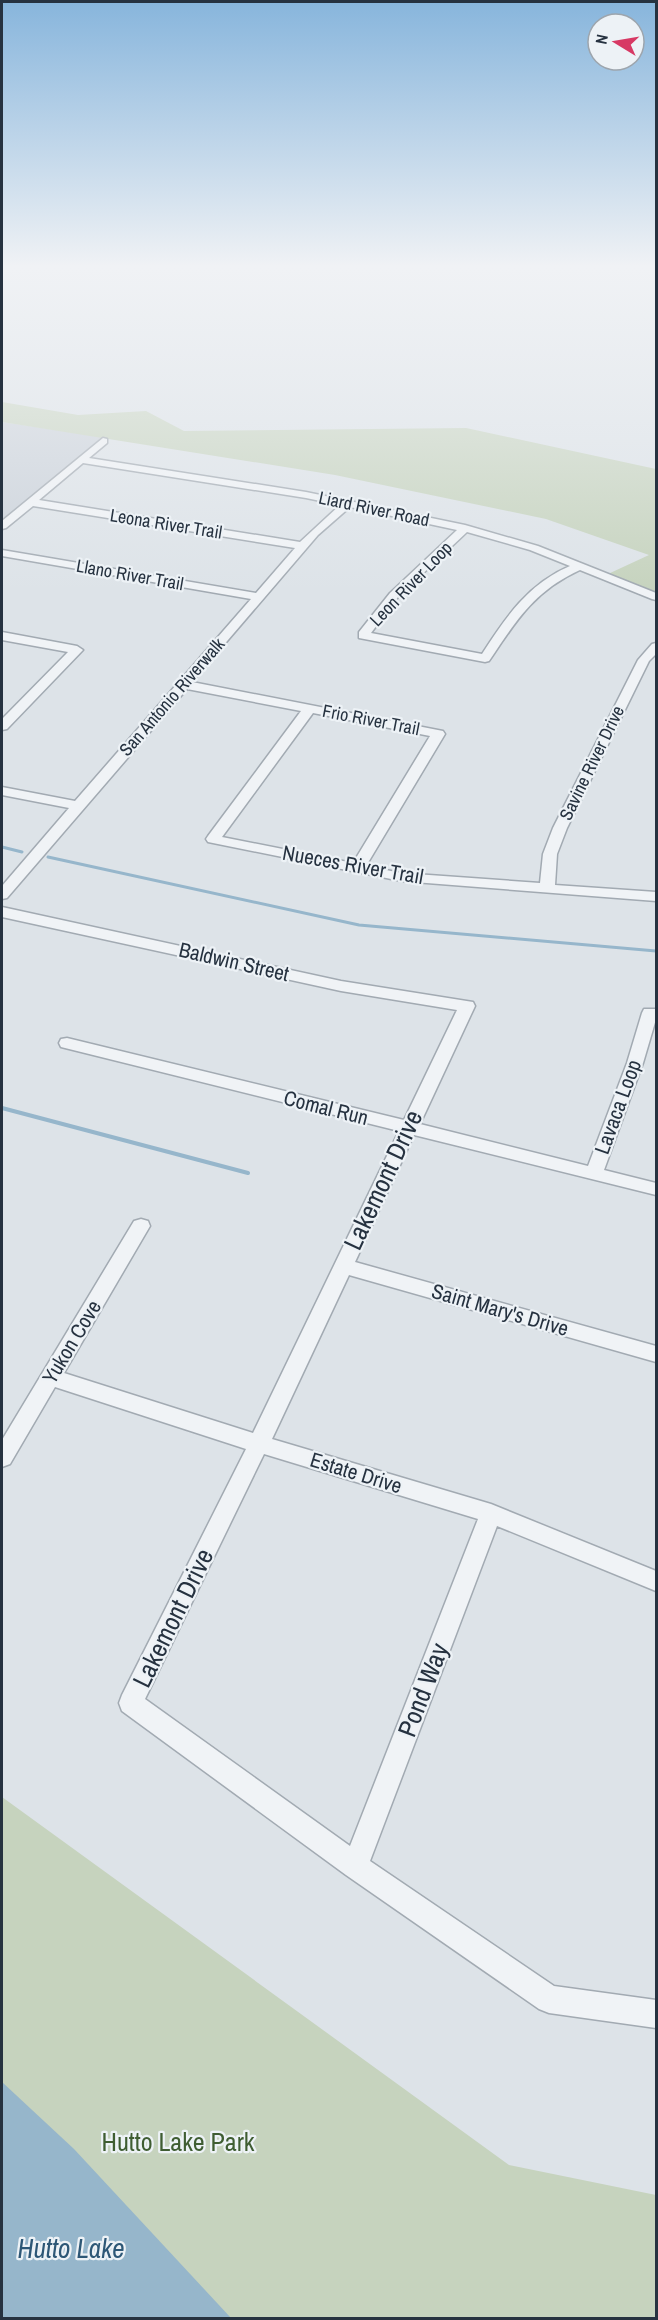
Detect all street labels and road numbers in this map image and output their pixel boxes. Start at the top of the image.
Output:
street label: Liard River Road [317,485,432,532]
street label: Leona River Trail [108,502,224,545]
street label: Leon River Loop [364,536,458,632]
street label: Llano River Trail [75,553,186,596]
street label: San Antonio Riverwalk [113,632,230,761]
street label: Frio River Trail [320,698,422,741]
street label: Savine River Drive [553,701,630,824]
street label: Nueces River Trail [280,838,426,891]
street label: Baldwin Street [176,935,292,988]
street label: Lavaca Loop [587,1056,648,1158]
street label: Comal Run [281,1083,371,1132]
street label: Lakemont Drive [335,1104,430,1255]
street label: Saint Mary's Drive [428,1276,572,1343]
street label: Yukon Cove [35,1294,108,1389]
street label: Estate Drive [307,1445,406,1500]
street label: Lakemont Drive [124,1542,221,1693]
street label: Pond Way [389,1638,456,1742]

